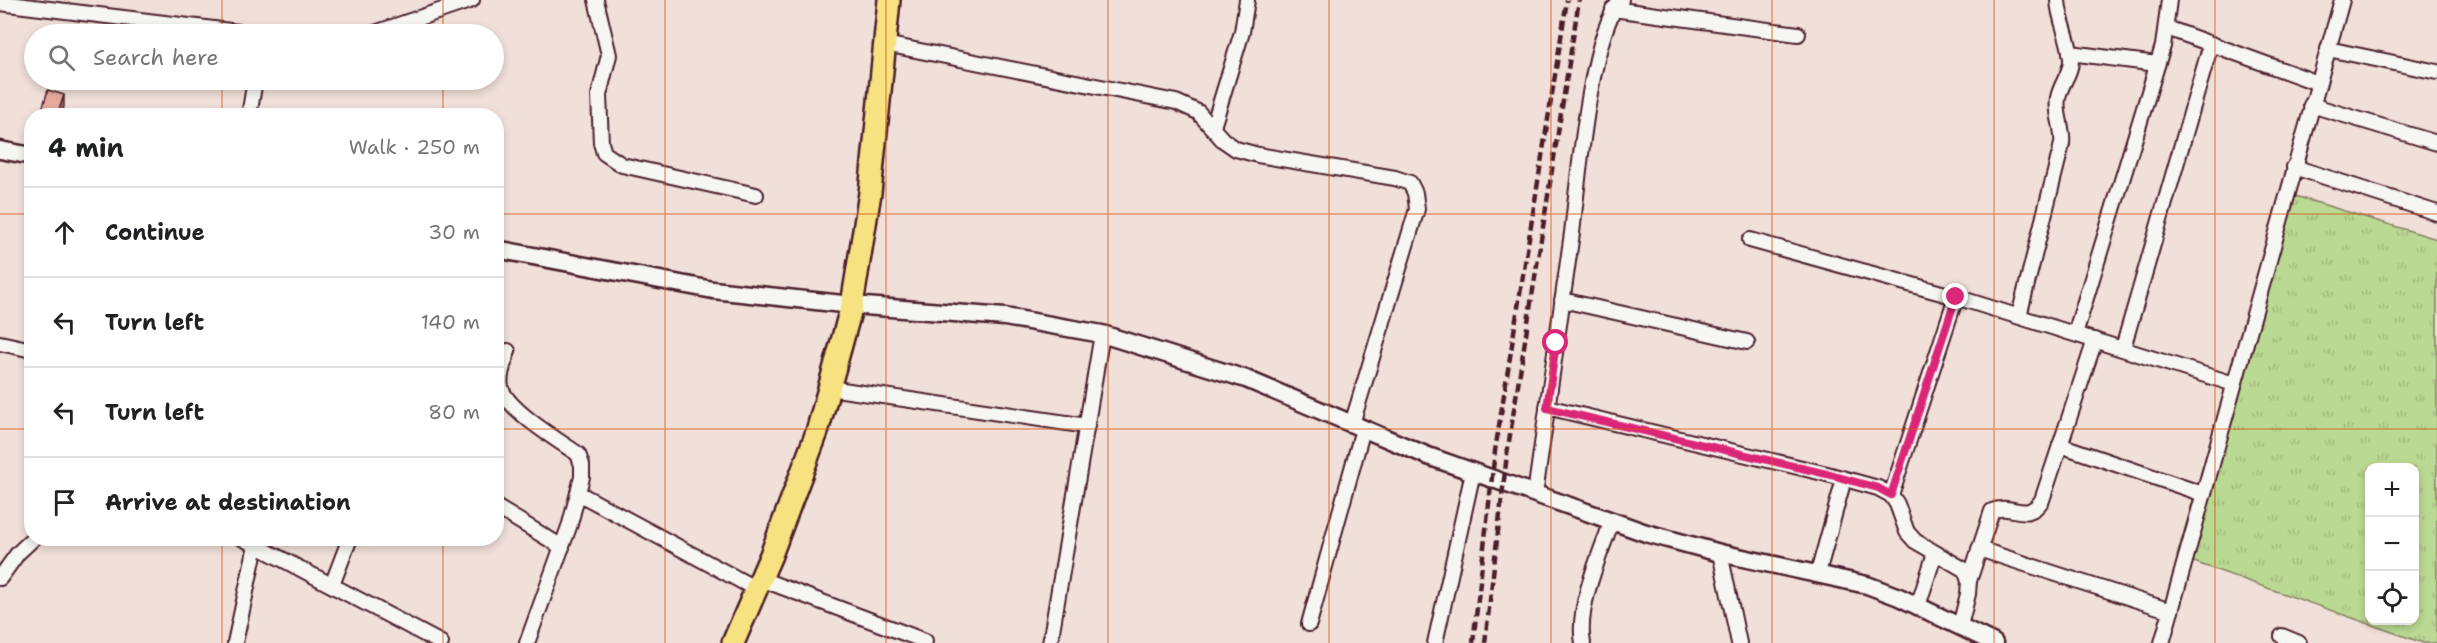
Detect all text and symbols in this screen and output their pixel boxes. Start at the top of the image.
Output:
search box [24,24,504,90]
icon: search [45,41,78,74]
text: Search here [93,43,219,72]
text: 4 min [48,130,124,165]
text: Walk · 250 m [349,134,480,160]
icon: ahead [48,216,81,249]
text: Continue [105,218,205,247]
text: 30 m [428,219,480,245]
route end [1942,283,1968,309]
icon: left [48,306,81,339]
text: Turn left [105,308,204,337]
text: 140 m [421,309,480,335]
route start [1542,329,1568,355]
icon: left [48,396,81,429]
text: Turn left [105,398,204,427]
text: 80 m [428,399,480,425]
map controls [2365,463,2419,625]
button: + [2365,463,2419,517]
icon: arrive [48,486,81,519]
text: Arrive at destination [105,488,351,517]
button: − [2365,517,2419,571]
button: locate [2365,571,2419,625]

